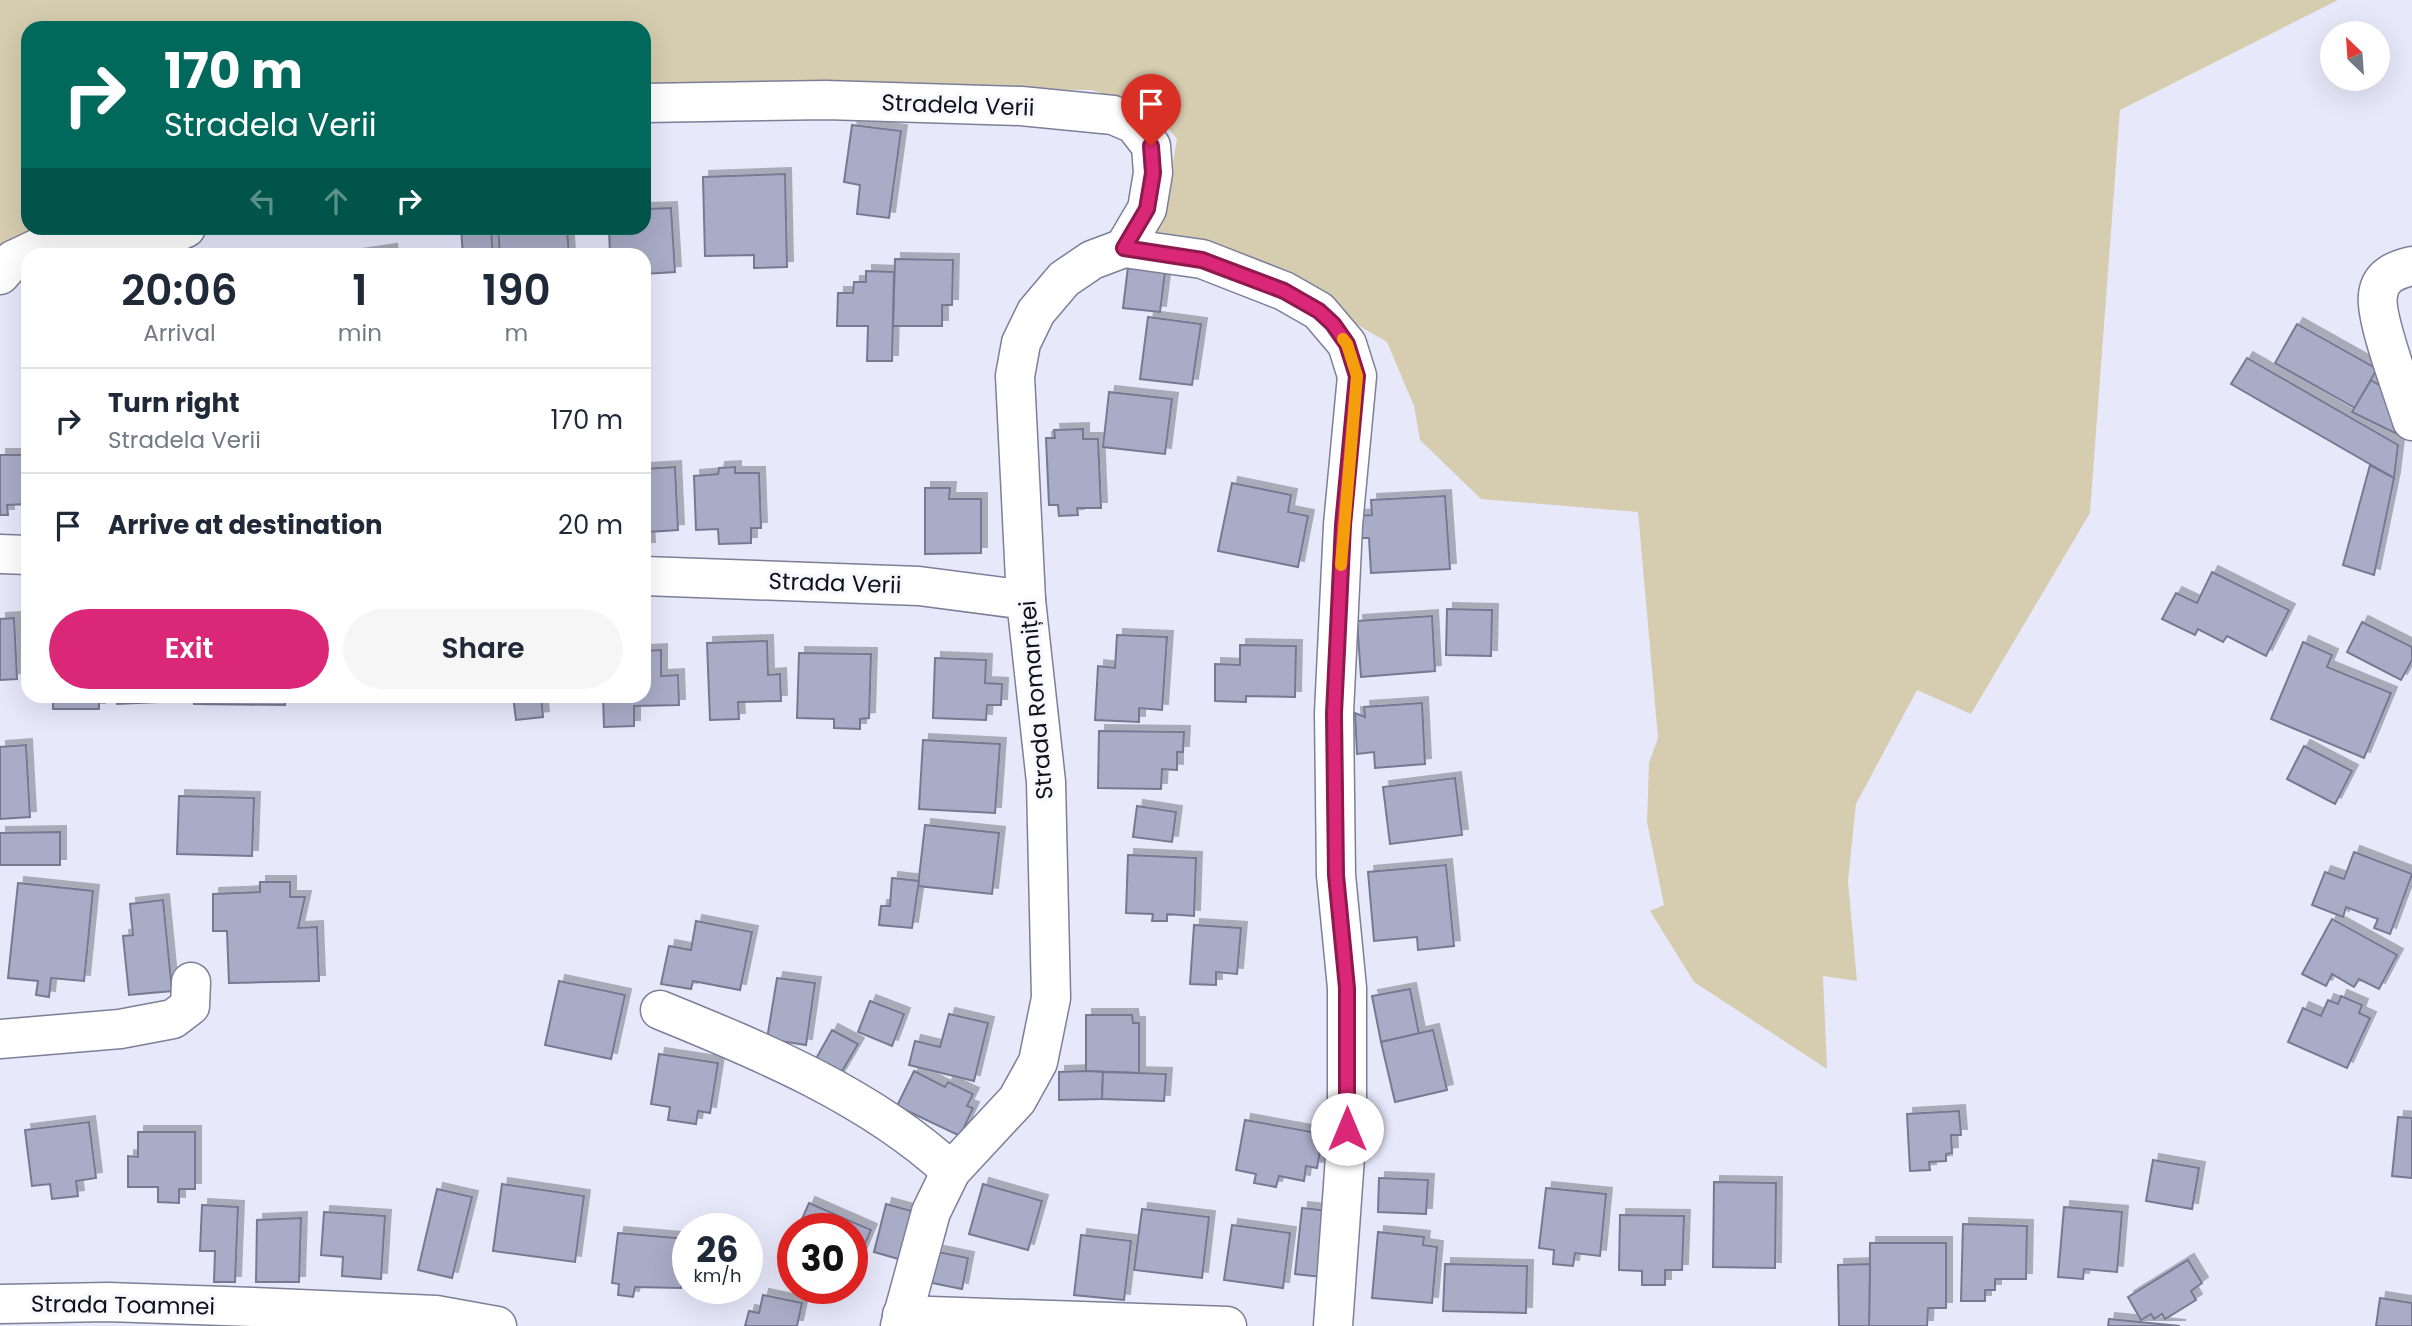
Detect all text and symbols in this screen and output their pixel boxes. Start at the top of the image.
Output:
north arrow [2320,21,2390,91]
map controls [2320,21,2390,91]
text: 170 m [164,37,303,105]
icon: right [49,49,140,140]
pin [1121,74,1181,146]
icon: arrive [1132,85,1170,123]
street label: Stradela Verii [881,86,1035,124]
text: Stradela Verii [164,102,377,147]
icon: left [244,182,282,220]
icon: ahead [317,182,355,220]
icon: right [390,182,428,220]
text: 20:06 [121,261,238,320]
text: 1 [352,261,367,320]
text: 190 [482,261,551,320]
text: Arrival [143,317,216,349]
text: min [338,317,382,349]
text: m [505,317,528,349]
text: Turn right [108,385,240,421]
icon: right [49,402,87,440]
text: 170 m [550,402,623,438]
text: Stradela Verii [108,424,261,456]
icon: arrive [49,507,87,545]
text: Arrive at destination [108,507,383,543]
text: 20 m [558,507,623,543]
street label: Strada Verii [768,565,902,601]
street label: Strada Romaniței [1011,599,1061,801]
button: Exit [49,609,329,689]
button: Share [343,609,623,689]
position arrow [1310,1092,1384,1166]
speed limit sign: 30 [777,1213,868,1304]
text: 26 [696,1225,739,1274]
text: km/h [694,1263,741,1288]
street label: Strada Toamnei [31,1287,215,1323]

